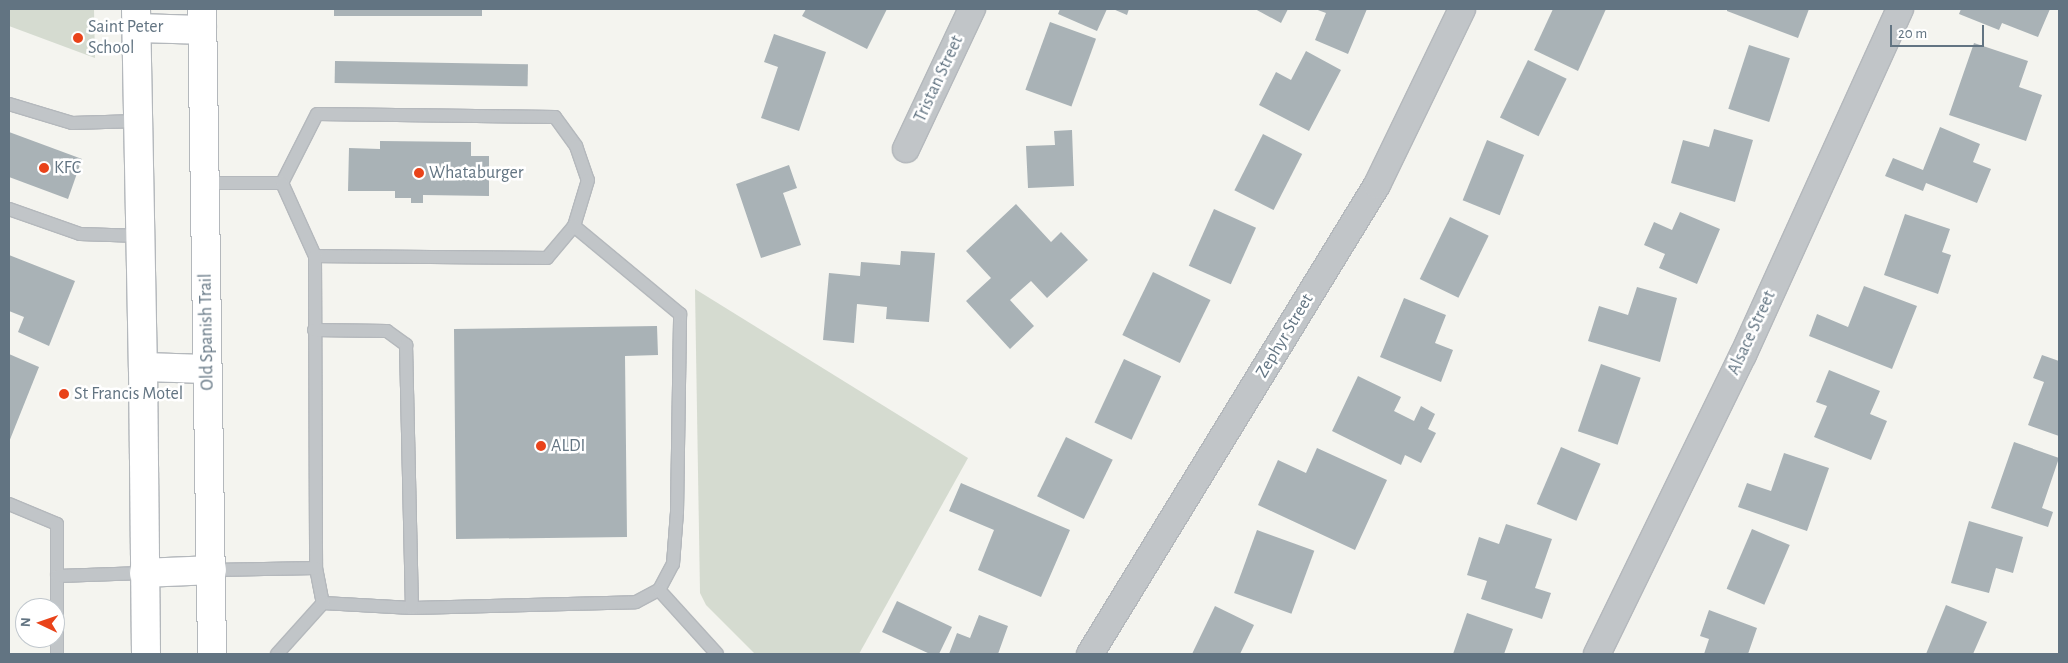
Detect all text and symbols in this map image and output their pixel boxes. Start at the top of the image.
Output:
scale bar [1893,15,1987,47]
place label: Saint Peter School [88,17,163,59]
text: 20 m [1898,26,1927,41]
marker: Saint Peter School [72,32,84,44]
street label: Tristan Street [910,32,968,126]
place label: KFC [54,157,81,179]
marker: KFC [38,162,50,174]
place label: Whataburger [429,162,524,184]
marker: Whataburger [413,167,425,179]
street label: Old Spanish Trail [195,273,219,391]
street label: Alsace Street [1723,287,1781,379]
street label: Zephyr Street [1251,290,1319,382]
place label: St Francis Motel [74,383,183,405]
marker: St Francis Motel [58,388,70,400]
place label: ALDI [551,435,585,457]
marker: ALDI [535,440,547,452]
north arrow [15,598,65,648]
text: N [19,617,33,628]

